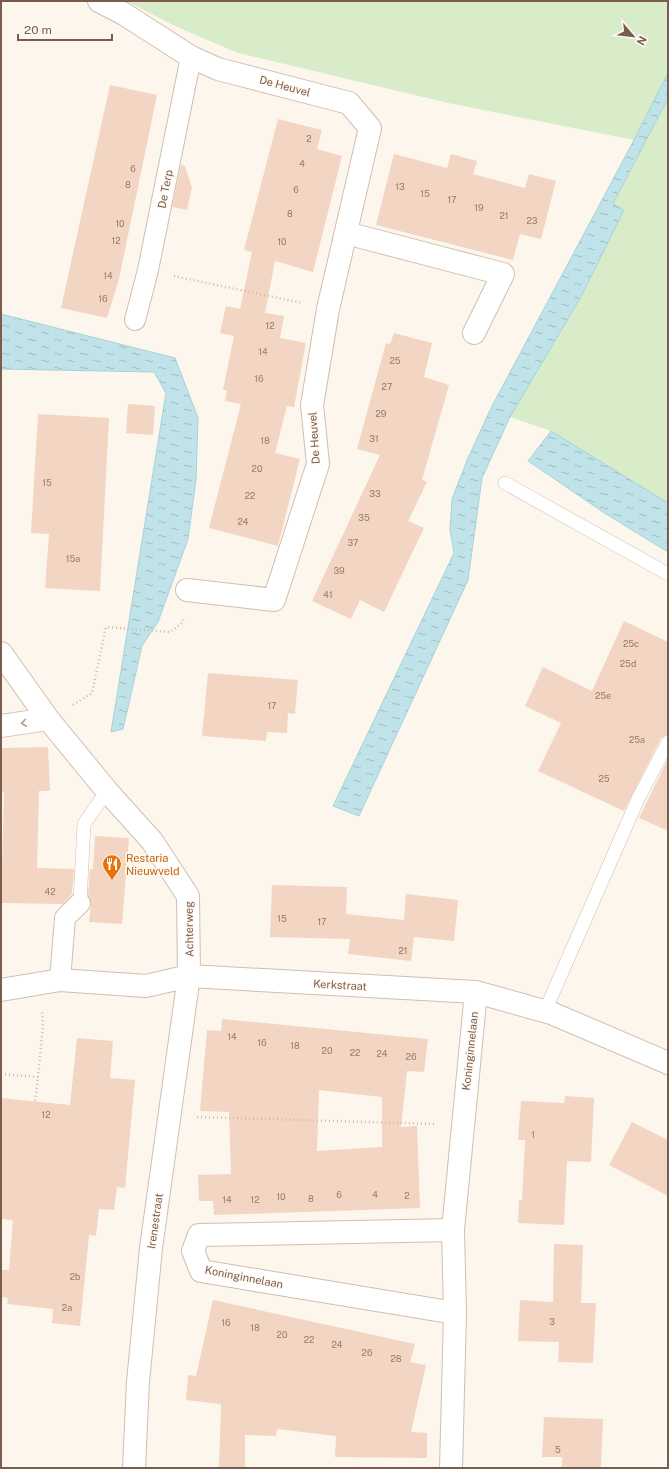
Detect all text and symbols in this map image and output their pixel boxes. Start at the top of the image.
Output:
scale bar [18,16,112,42]
north arrow [613,16,653,56]
text: 20 m [24,23,52,37]
text: N [635,34,649,47]
street label: De Heuvel [258,73,312,99]
house number: 2 [306,133,312,144]
house number: 4 [299,158,305,169]
house number: 6 [130,163,136,174]
street label: De Terp [155,168,175,209]
house number: 8 [125,179,131,190]
house number: 13 [395,181,405,192]
house number: 6 [293,184,299,195]
house number: 15 [420,188,430,199]
house number: 17 [447,194,457,205]
house number: 19 [474,202,484,213]
house number: 8 [287,208,293,219]
house number: 21 [499,210,509,221]
house number: 23 [526,215,538,226]
house number: 10 [115,218,125,229]
house number: 12 [111,235,121,246]
house number: 10 [277,236,287,247]
house number: 14 [103,270,113,281]
house number: 16 [98,293,108,304]
house number: 12 [265,320,275,331]
house number: 14 [258,346,268,357]
house number: 25 [389,355,401,366]
house number: 16 [254,373,264,384]
house number: 27 [382,381,392,392]
house number: 29 [376,408,387,419]
street label: De Heuvel [306,411,322,465]
house number: 31 [369,433,379,444]
house number: 18 [260,435,270,446]
house number: 20 [252,463,263,474]
house number: 15 [42,477,52,488]
house number: 33 [369,488,381,499]
house number: 22 [245,490,255,501]
house number: 35 [358,512,370,523]
house number: 24 [237,516,249,527]
house number: 37 [348,537,358,548]
house number: 15a [66,553,80,564]
house number: 39 [333,565,345,576]
house number: 41 [323,589,333,600]
house number: 25c [623,638,639,649]
house number: 25d [620,658,636,669]
house number: 25e [595,690,611,701]
house number: 17 [267,700,277,711]
one-way arrow [21,718,28,727]
house number: 25a [629,734,645,745]
house number: 25 [598,773,610,784]
place label: Restaria Nieuwveld [126,852,180,877]
restaurant icon: Restaria Nieuwveld [101,853,123,881]
house number: 42 [44,886,56,897]
street label: Achterweg [183,901,195,957]
house number: 15 [277,913,287,924]
house number: 17 [317,916,327,927]
house number: 21 [398,945,408,956]
street label: Kerkstraat [313,978,367,992]
street label: Koninginnelaan [460,1011,480,1091]
house number: 14 [227,1031,237,1042]
house number: 16 [257,1037,267,1048]
house number: 18 [290,1040,300,1051]
house number: 20 [322,1045,333,1056]
house number: 22 [350,1047,360,1058]
house number: 24 [376,1048,388,1059]
house number: 26 [406,1051,417,1062]
house number: 12 [41,1109,51,1120]
house number: 1 [531,1129,535,1140]
house number: 6 [336,1189,342,1200]
house number: 4 [372,1189,378,1200]
house number: 2 [404,1190,410,1201]
house number: 10 [276,1191,286,1202]
street label: Irenestraat [145,1192,165,1250]
house number: 8 [308,1193,314,1204]
house number: 14 [222,1194,232,1205]
house number: 12 [250,1194,260,1205]
street label: Koninginnelaan [204,1264,284,1290]
house number: 2b [70,1271,80,1282]
house number: 2a [62,1302,72,1313]
house number: 3 [549,1316,555,1327]
house number: 16 [221,1317,231,1328]
house number: 18 [250,1322,260,1333]
house number: 20 [277,1329,288,1340]
house number: 22 [304,1334,314,1345]
house number: 24 [331,1339,343,1350]
house number: 26 [362,1347,373,1358]
house number: 28 [390,1353,402,1364]
house number: 5 [555,1444,561,1455]

